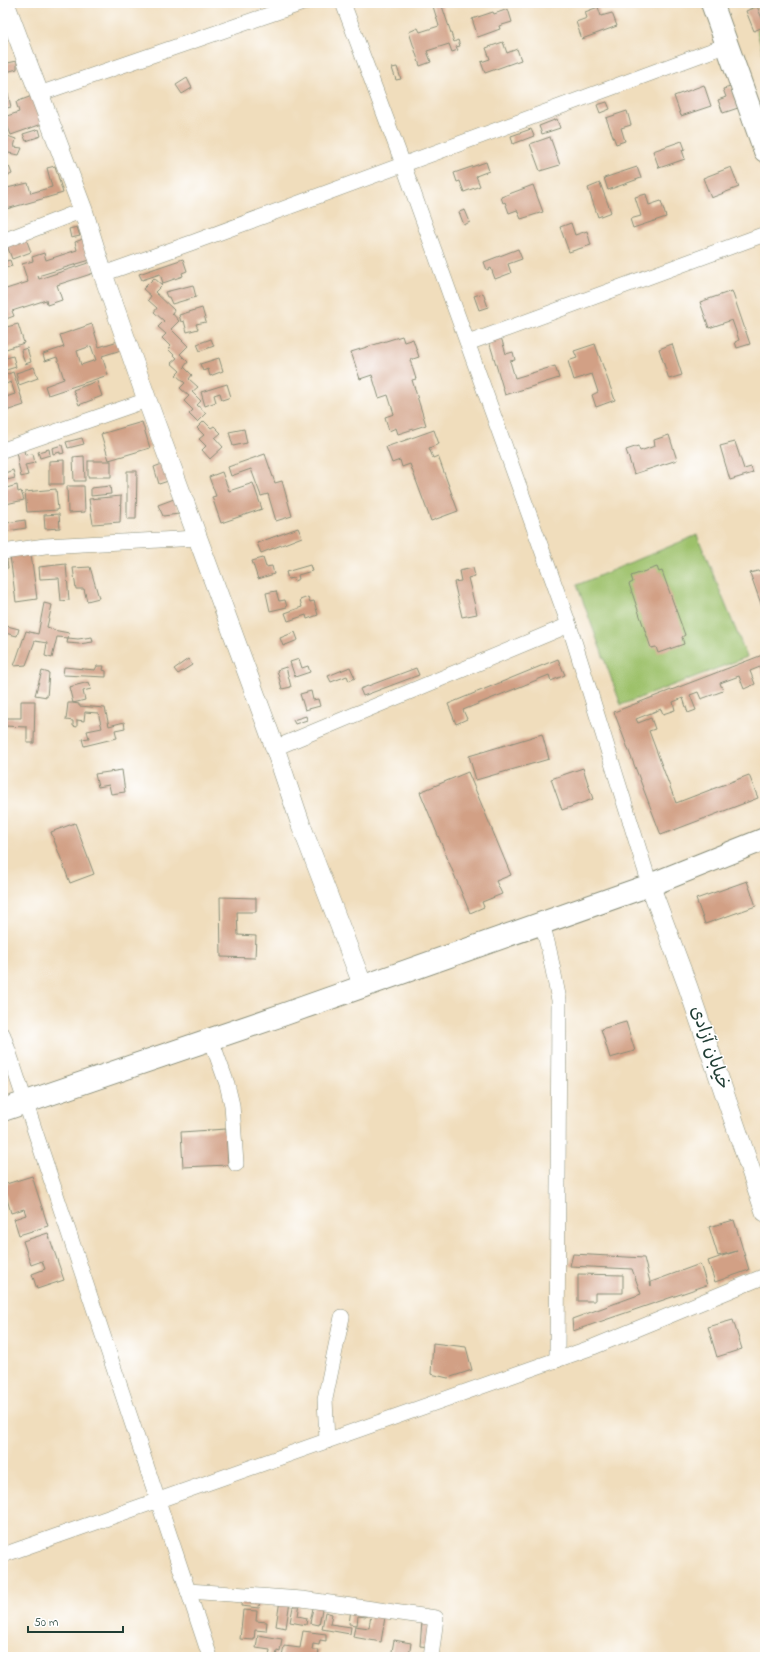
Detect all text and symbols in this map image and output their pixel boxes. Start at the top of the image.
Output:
street label: خیابان آزادی [683,1003,735,1093]
scale bar [28,1608,123,1634]
text: 50 m [34,1614,58,1632]

